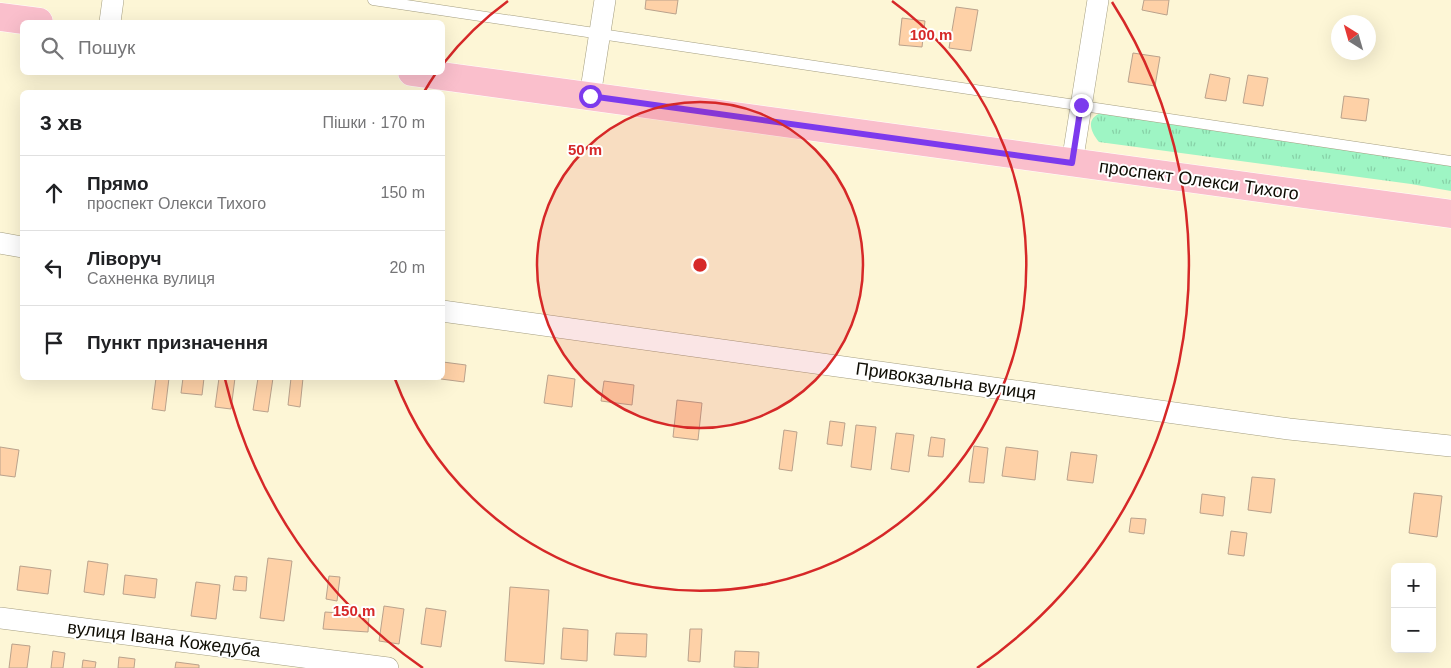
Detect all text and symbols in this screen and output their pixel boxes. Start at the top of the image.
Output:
north arrow [1331,15,1376,60]
search box [20,20,445,75]
text: 100 m [910,26,952,43]
icon: search [38,34,66,62]
text: Пошук [78,37,135,58]
route start [579,85,602,108]
route end [1070,94,1093,117]
text: 3 хв [40,111,82,134]
text: Пішки · 170 m [322,114,425,131]
text: 50 m [568,141,602,158]
street label: проспект Олекси Тихого [1098,156,1300,204]
text: Прямо [87,173,149,194]
icon: ahead [40,179,68,207]
text: 150 m [381,184,425,201]
text: проспект Олекси Тихого [87,195,266,212]
text: Ліворуч [87,248,162,269]
icon: left [40,254,68,282]
centre of rings [691,256,709,274]
text: 20 m [389,259,425,276]
text: Сахненка вулиця [87,270,215,287]
icon: arrive [40,329,68,357]
text: Пункт призначення [87,332,268,353]
street label: Привокзальна вулиця [855,358,1037,404]
map controls [1391,563,1436,653]
button: + [1391,563,1436,608]
text: 150 m [333,602,375,619]
button: − [1391,608,1436,653]
street label: вулиця Івана Кожедуба [66,617,263,661]

